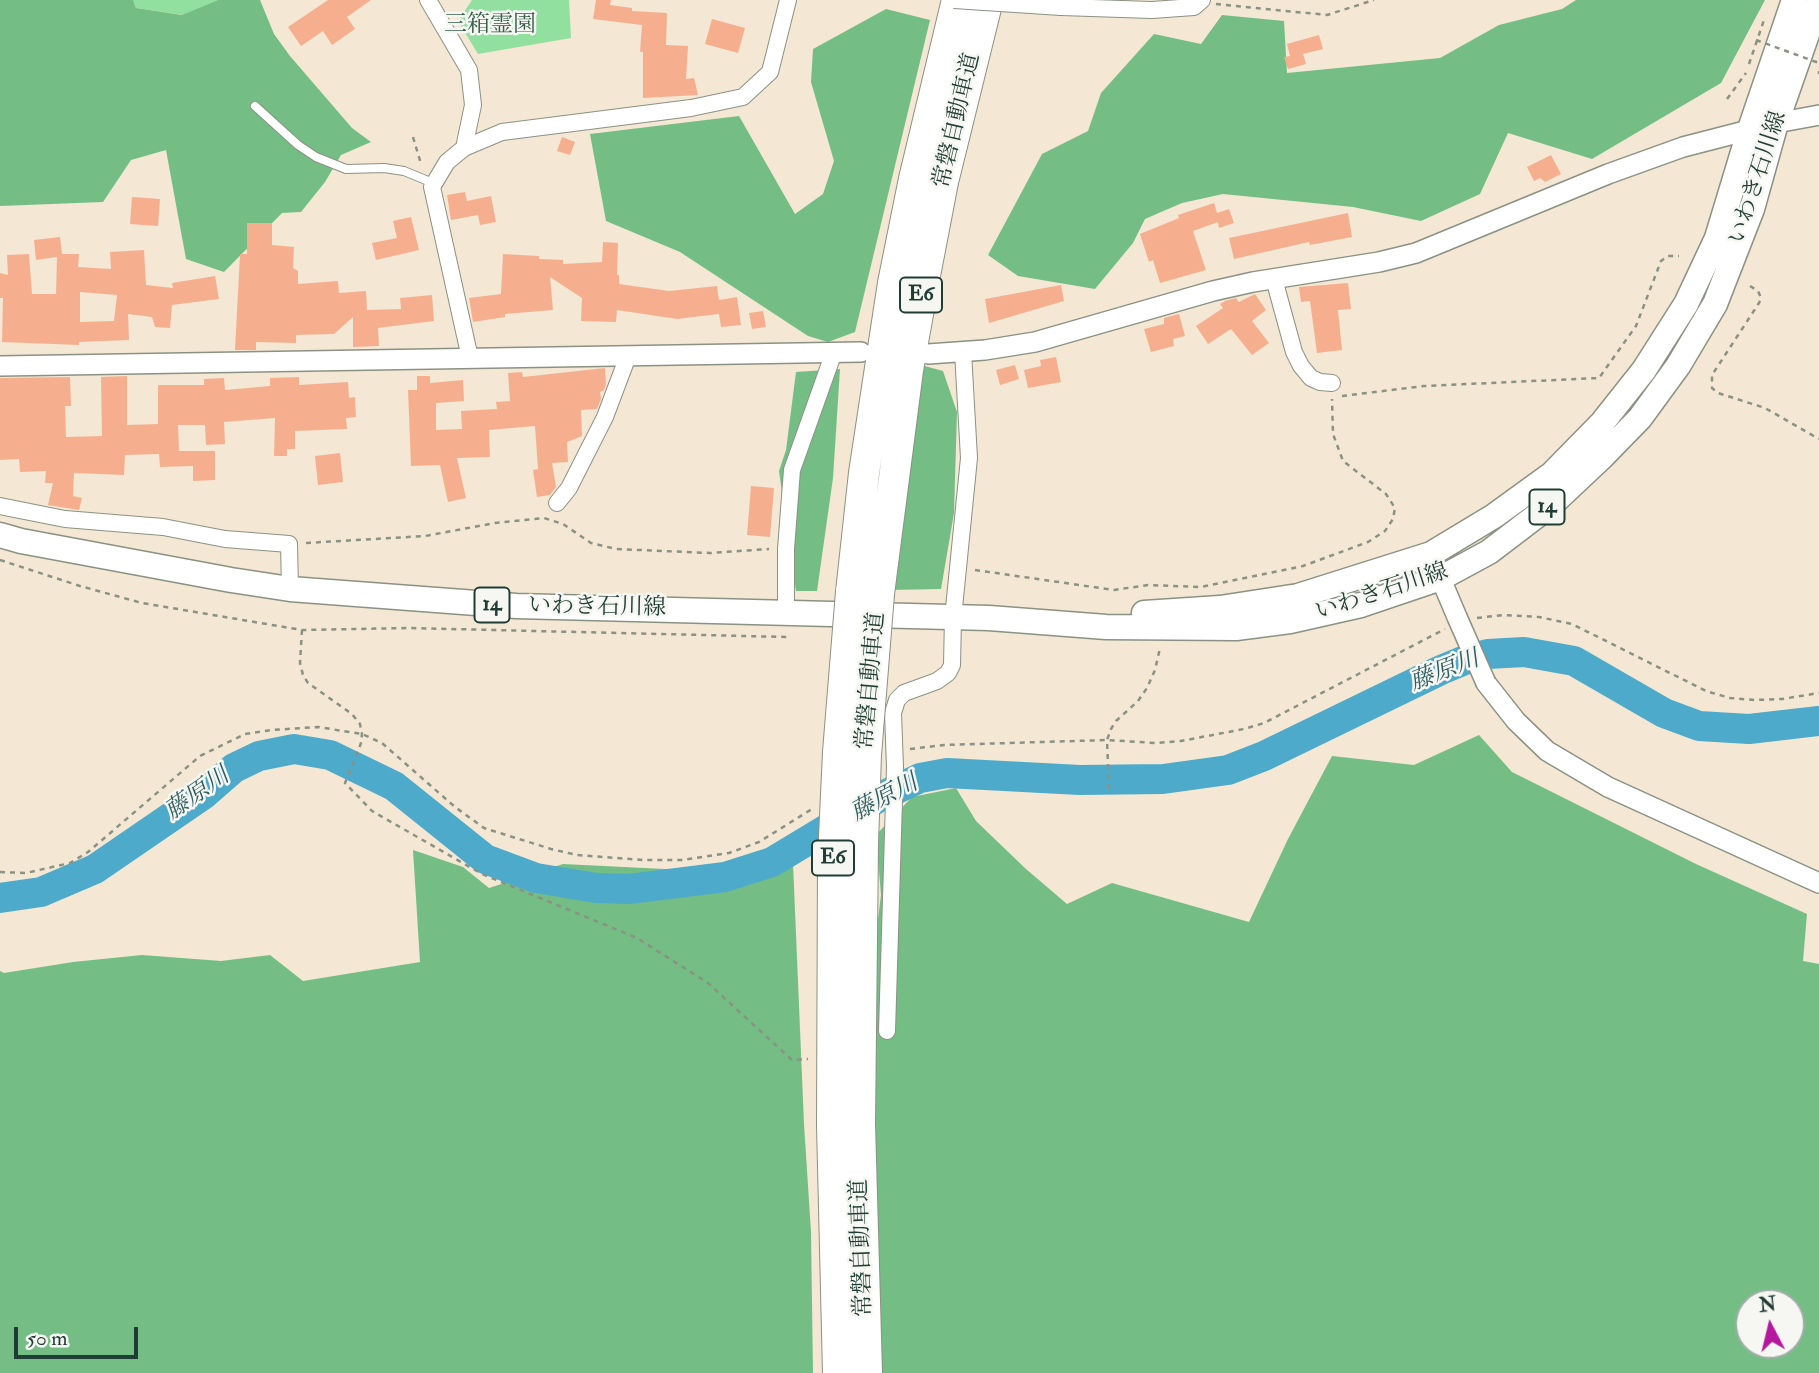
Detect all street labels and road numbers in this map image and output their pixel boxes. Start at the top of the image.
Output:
street label: 常磐自動車道 [929,51,987,191]
street label: いわき石川線 [1725,108,1793,248]
road number: E6 [900,278,942,312]
road number: 14 [1530,490,1564,524]
street label: いわき石川線 [1312,559,1452,627]
road number: 14 [475,588,510,622]
street label: いわき石川線 [528,593,666,623]
street label: 常磐自動車道 [852,611,892,751]
road number: E6 [812,840,854,876]
street label: 常磐自動車道 [847,1179,879,1317]

